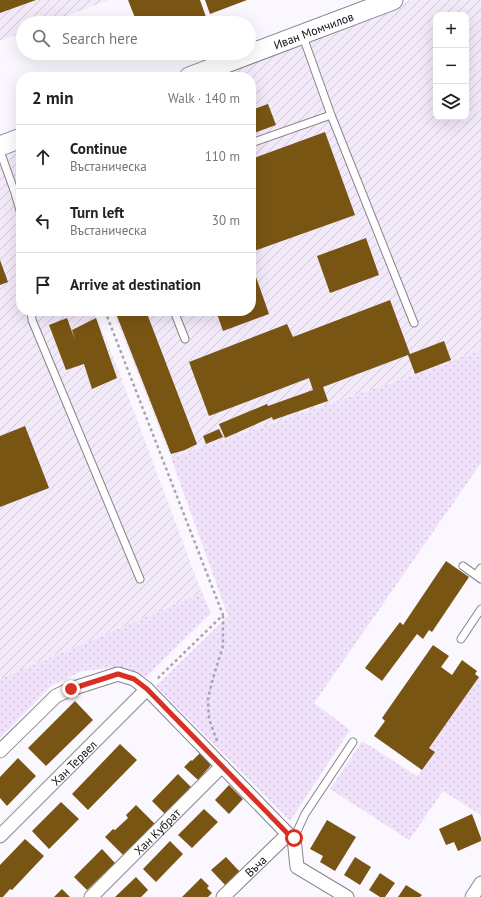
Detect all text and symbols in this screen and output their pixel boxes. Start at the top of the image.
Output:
street label: Иван Момчилов [271,8,356,52]
map controls [433,12,469,120]
button: + [433,12,469,48]
search box [16,16,256,60]
icon: search [30,27,52,49]
text: Search here [62,29,138,48]
button: − [433,48,469,84]
button: layers [433,84,469,120]
text: 2 min [32,87,73,109]
text: Walk · 140 m [168,90,240,107]
text: Continue [70,139,127,158]
icon: ahead [32,146,54,168]
text: 110 m [205,148,240,165]
text: Въстаническа [70,158,147,175]
text: Turn left [70,203,124,222]
icon: left [32,210,54,232]
text: 30 m [212,212,240,229]
text: Въстаническа [70,222,147,239]
icon: arrive [32,274,54,296]
text: Arrive at destination [70,275,201,294]
route end [62,680,80,698]
street label: Хан Тервел [48,737,99,788]
street label: Хан Кубрат [130,805,183,858]
route start [285,829,303,847]
street label: Въча [241,852,269,880]

